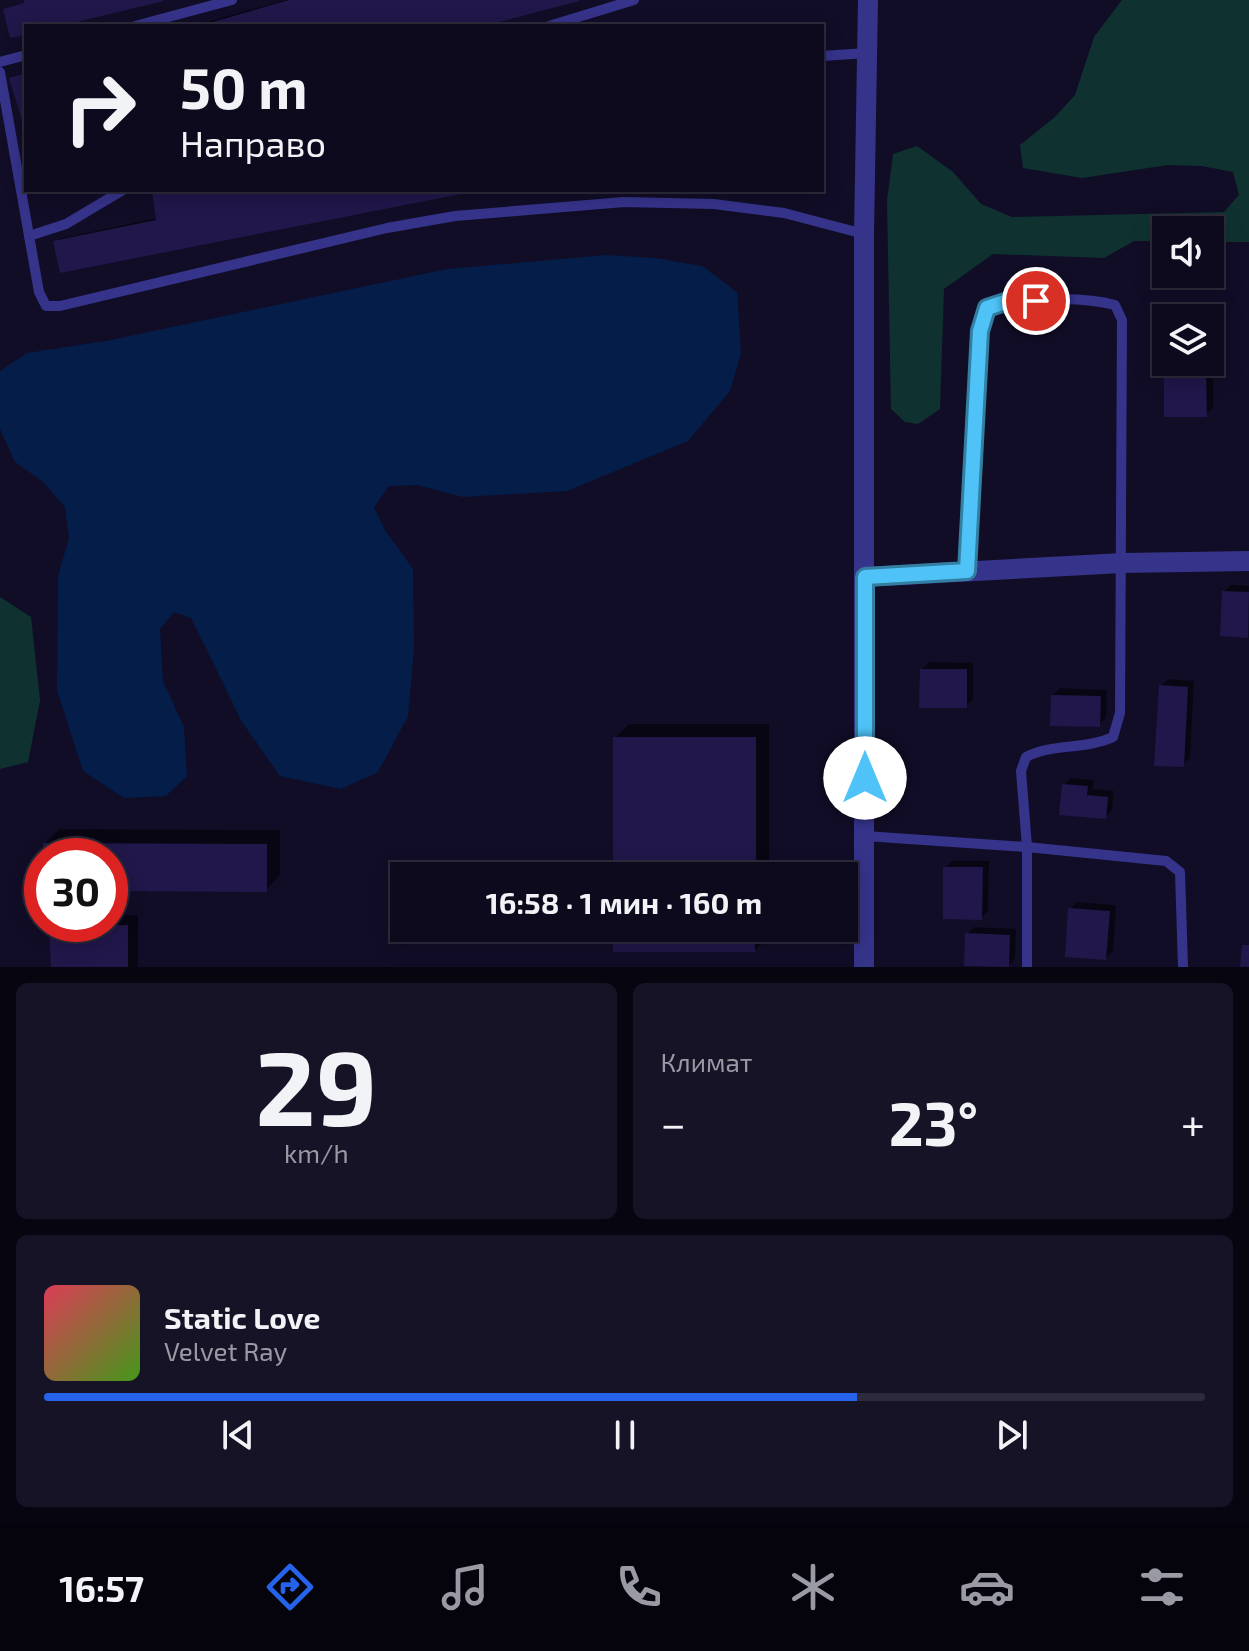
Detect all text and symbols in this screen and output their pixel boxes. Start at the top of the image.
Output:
text: 50 m [180,53,308,120]
icon: right [48,56,152,160]
text: Направо [180,121,326,164]
map controls [1152,216,1224,376]
button: sound [1152,216,1224,288]
pin [1002,267,1070,335]
icon: arrive [1014,279,1058,323]
button: layers [1152,304,1224,376]
position arrow [823,736,907,820]
speed limit sign: 30 [24,838,128,942]
text: 16:58 · 1 мин · 160 m [486,884,762,920]
text: 29 [255,1022,377,1147]
text: Климат [661,1046,753,1077]
text: 23° [889,1086,978,1158]
text: − [661,1096,686,1149]
text: + [1181,1096,1205,1149]
text: km/h [284,1137,349,1168]
text: Static Love [164,1299,320,1335]
text: Velvet Ray [164,1335,287,1366]
icon: previous [216,1413,260,1457]
icon: pause [603,1413,647,1457]
icon: next [990,1413,1034,1457]
icon: directions [262,1559,318,1615]
icon: music [437,1559,493,1615]
icon: phone [611,1559,667,1615]
icon: climate [785,1559,841,1615]
icon: car [959,1559,1015,1615]
icon: filters [1134,1559,1190,1615]
text: 16:57 [59,1566,144,1609]

